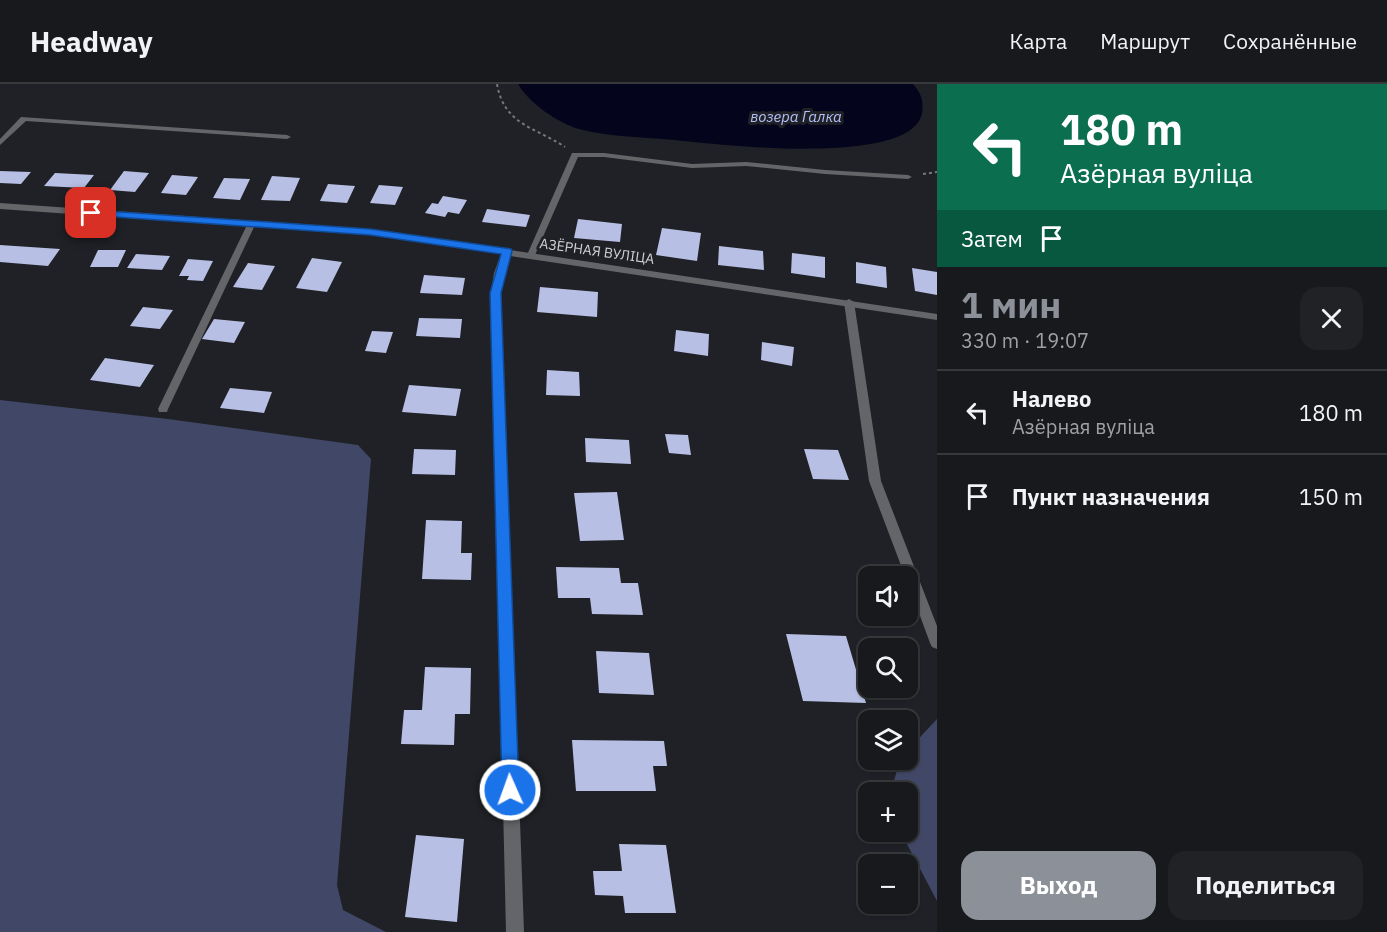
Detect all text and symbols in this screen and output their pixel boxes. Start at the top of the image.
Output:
text: Headway [30,23,153,60]
text: Карта [1009,27,1067,55]
text: Маршрут [1100,27,1190,55]
text: Сохранённые [1223,27,1357,55]
text: 180 m [1060,102,1183,157]
water label: возера Галка [750,107,842,126]
icon: left [961,108,1039,186]
text: Азёрная вуліца [1060,155,1253,190]
pin [65,187,116,238]
icon: arrive [74,196,107,229]
icon: arrive [1035,222,1068,255]
text: Затем [961,224,1023,253]
street label: АЗЁРНАЯ ВУЛІЦА [538,234,656,268]
text: 1 мин [961,281,1061,328]
button: close [1300,287,1363,350]
text: 330 m · 19:07 [961,327,1089,354]
text: Налево [1012,384,1091,413]
icon: left [961,396,994,429]
text: 180 m [1299,398,1363,427]
text: Азёрная вуліца [1012,413,1155,440]
icon: arrive [961,480,994,513]
text: Пункт назначения [1012,482,1210,511]
text: 150 m [1299,482,1363,511]
map controls [858,566,918,914]
button: sound [858,566,918,626]
button: search [858,638,918,698]
button: layers [858,710,918,770]
position arrow [478,758,542,822]
button: + [858,782,918,842]
button: Выход [961,851,1156,920]
button: Поделиться [1168,851,1363,920]
button: − [858,854,918,914]

